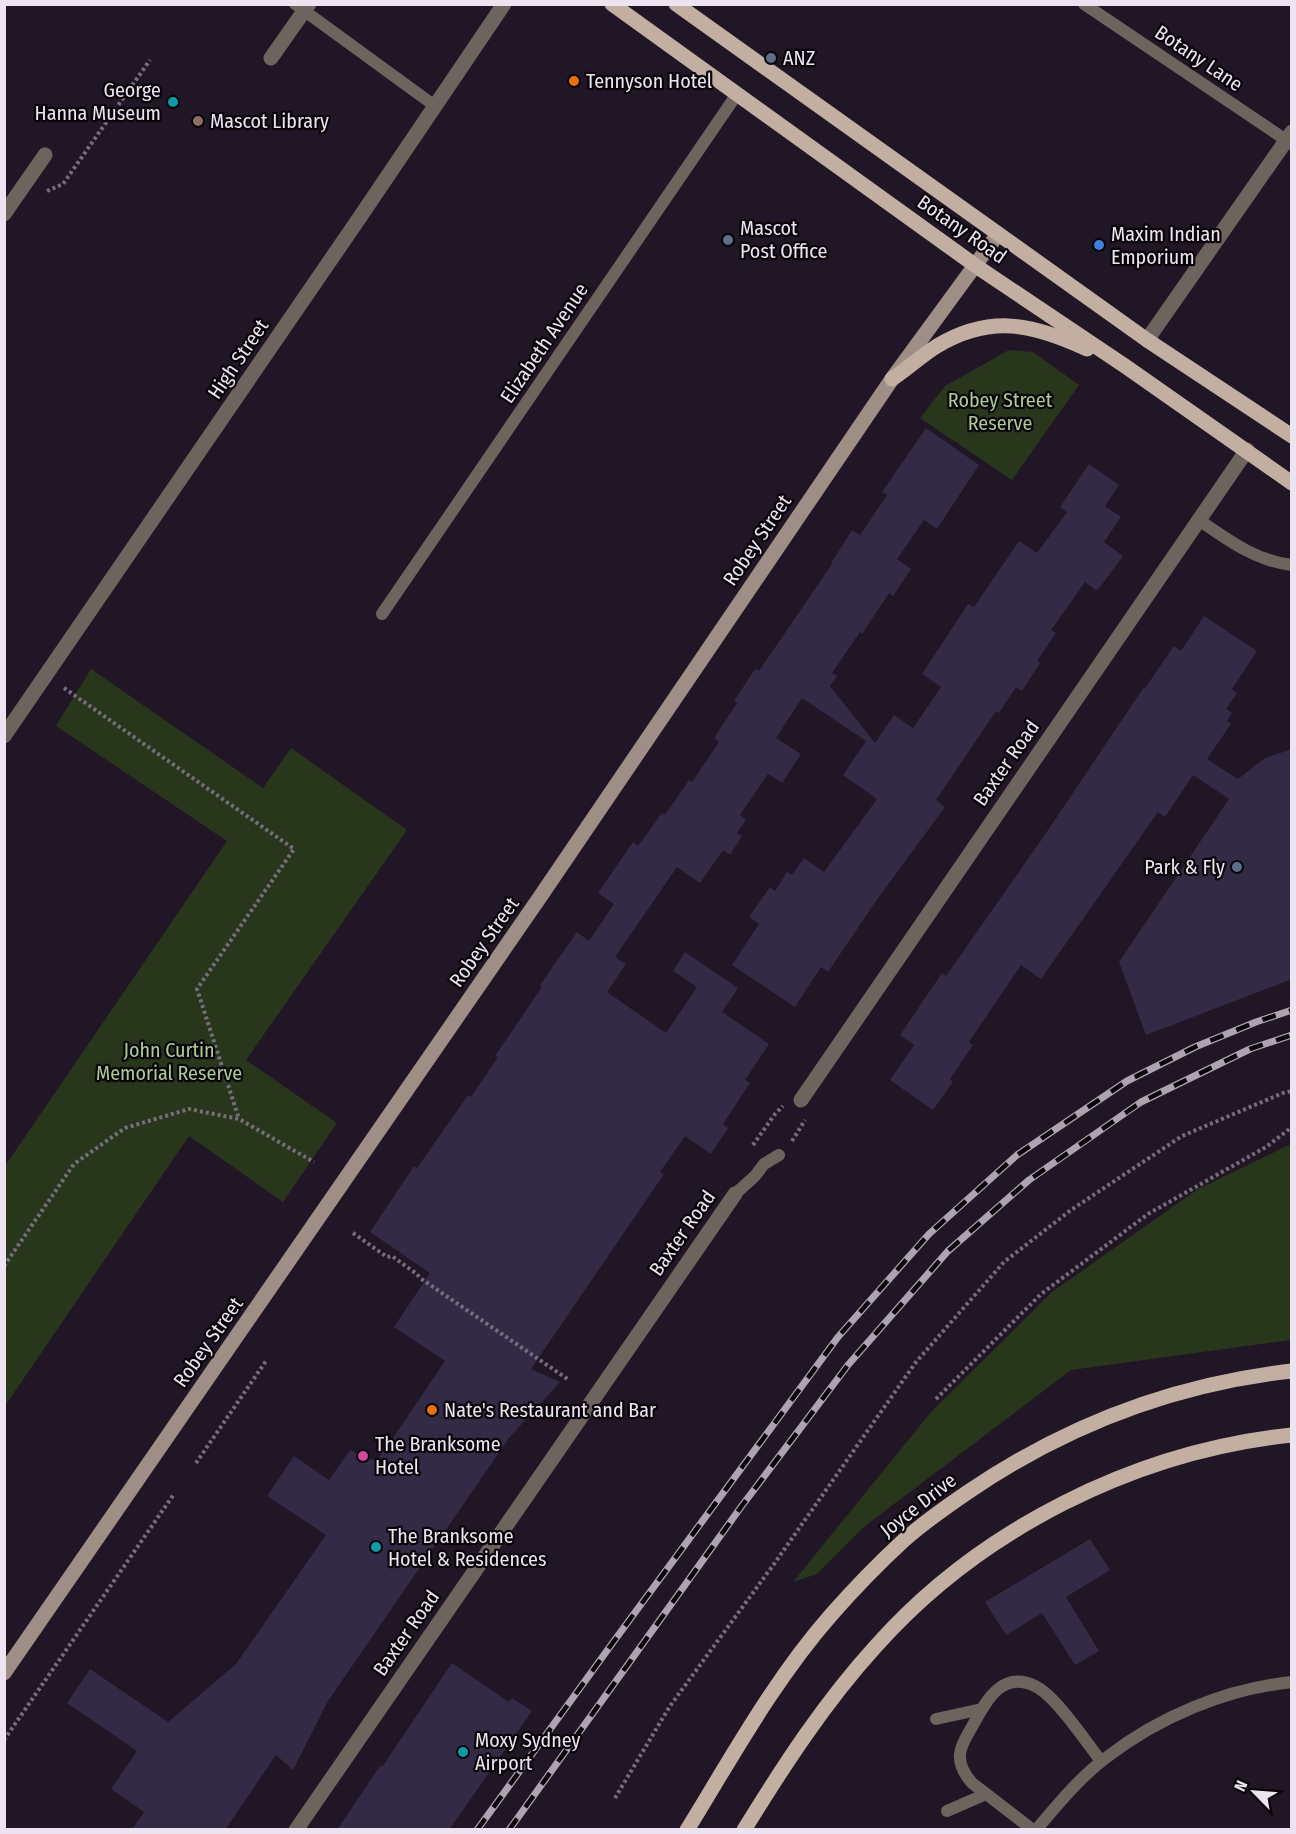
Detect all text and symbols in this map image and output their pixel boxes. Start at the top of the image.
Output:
street label: Botany Lane [1151,20,1247,96]
place label: ANZ [783,46,815,70]
marker: ANZ [764,51,778,65]
place label: Tennyson Hotel [586,69,712,93]
marker: Tennyson Hotel [567,74,581,88]
place label: George Hanna Museum [35,78,161,125]
marker: George Hanna Museum [166,95,180,109]
place label: Mascot Library [210,109,329,133]
marker: Mascot Library [191,114,205,128]
street label: Botany Road [913,190,1011,268]
place label: Mascot Post Office [740,216,827,263]
place label: Maxim Indian Emporium [1111,222,1221,269]
marker: Mascot Post Office [721,233,735,247]
marker: Maxim Indian Emporium [1092,238,1106,252]
street label: Elizabeth Avenue [495,278,593,408]
street label: High Street [203,314,274,403]
park label: Robey Street Reserve [948,388,1053,435]
street label: Robey Street [718,490,796,590]
street label: Baxter Road [968,716,1044,810]
place label: Park & Fly [1144,855,1225,879]
marker: Park & Fly [1230,860,1244,874]
street label: Robey Street [444,892,524,992]
park label: John Curtin Memorial Reserve [96,1038,242,1085]
street label: Baxter Road [644,1186,720,1280]
street label: Robey Street [168,1292,248,1392]
place label: Nate's Restaurant and Bar [444,1398,656,1422]
marker: Nate's Restaurant and Bar [425,1403,439,1417]
place label: The Branksome Hotel [375,1432,501,1479]
marker: The Branksome Hotel [356,1449,370,1463]
street label: Joyce Drive [875,1468,961,1542]
place label: The Branksome Hotel & Residences [388,1524,547,1571]
marker: The Branksome Hotel & Residences [369,1540,383,1554]
street label: Baxter Road [368,1586,444,1680]
place label: Moxy Sydney Airport [475,1728,581,1775]
marker: Moxy Sydney Airport [456,1745,470,1759]
north arrow [1224,1762,1284,1822]
text: N [1230,1778,1251,1794]

